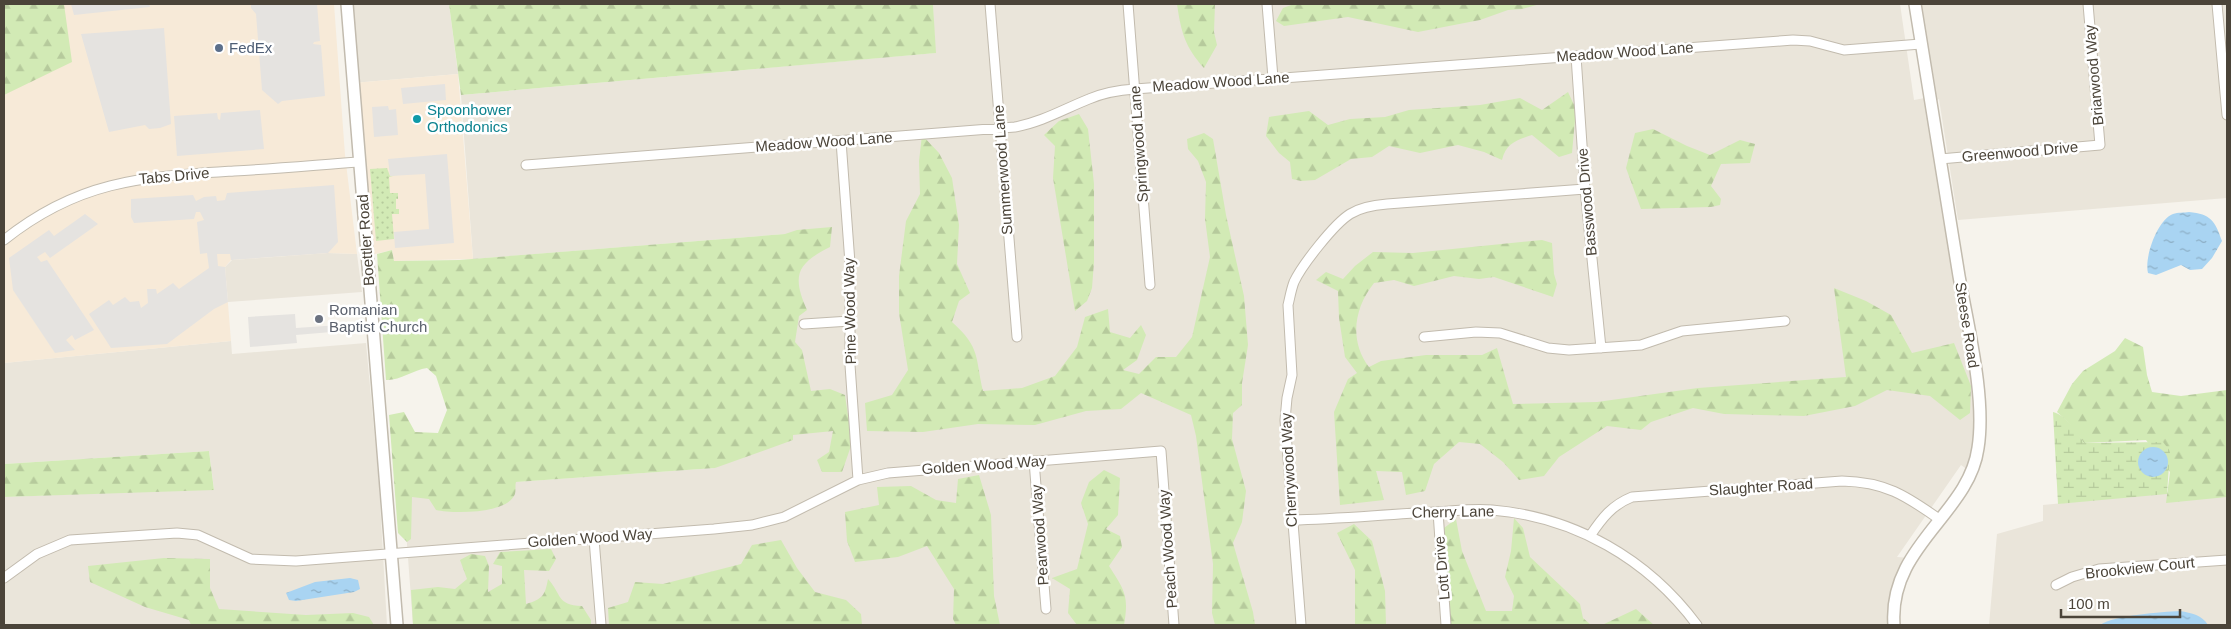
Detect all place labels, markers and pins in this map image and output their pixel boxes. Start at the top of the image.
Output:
place label: FedEx [229,39,273,56]
marker: FedEx [213,42,225,54]
place label: Spoonhower Orthodonics [427,101,511,135]
marker: Spoonhower Orthodonics [411,113,423,125]
place label: Romanian Baptist Church [329,301,427,335]
marker: Romanian Baptist Church [313,313,325,325]

